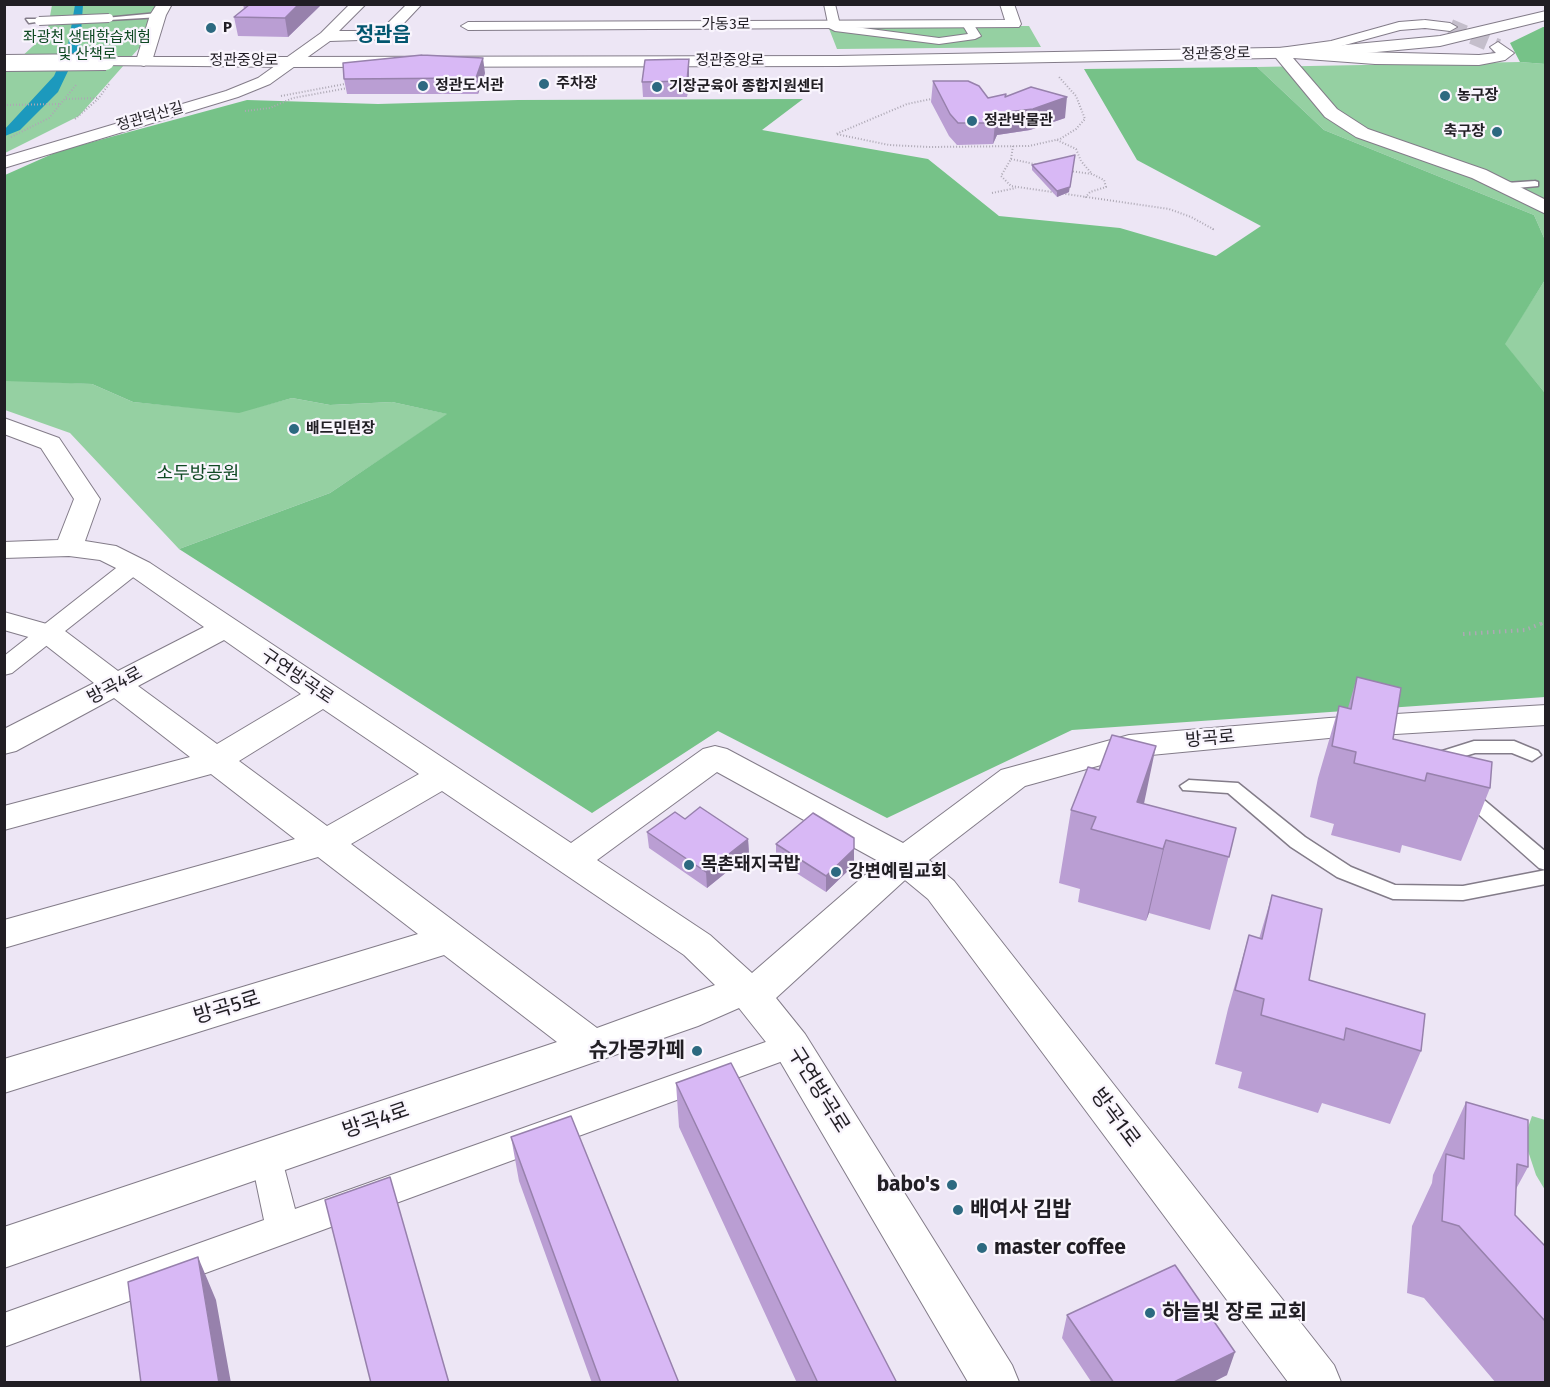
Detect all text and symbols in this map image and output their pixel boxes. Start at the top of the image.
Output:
street label: 가동3로 [702,16,750,34]
place label: P [223,19,232,37]
marker: P [204,21,218,35]
district label: 정관읍 [355,23,411,47]
park label: 좌광천 생태학습체험 및 산책로 [23,29,151,64]
street label: 정관중앙로 [1181,44,1251,64]
street label: 정관중앙로 [210,52,278,70]
street label: 정관중앙로 [696,52,764,70]
place label: 주차장 [556,75,597,93]
place label: 정관도서관 [435,77,504,95]
marker: 주차장 [537,77,551,91]
place label: 기장군육아 종합지원센터 [669,78,824,96]
marker: 정관도서관 [416,79,430,93]
marker: 기장군육아 종합지원센터 [650,80,664,94]
place label: 농구장 [1457,87,1498,105]
marker: 농구장 [1438,89,1452,103]
street label: 정관덕산길 [114,99,186,135]
place label: 정관박물관 [984,112,1053,130]
marker: 정관박물관 [965,114,979,128]
place label: 축구장 [1444,123,1485,141]
marker: 축구장 [1490,125,1504,139]
place label: 배드민턴장 [306,420,375,438]
marker: 배드민턴장 [287,422,301,436]
park label: 소두방공원 [157,463,239,485]
street label: 구연방곡로 [257,645,337,709]
street label: 방곡4로 [84,663,146,709]
street label: 방곡로 [1184,726,1236,752]
place label: 목촌돼지국밥 [701,854,800,876]
marker: 목촌돼지국밥 [682,858,696,872]
place label: 강변예림교회 [848,861,947,883]
marker: 강변예림교회 [829,865,843,879]
street label: 방곡5로 [191,986,263,1030]
place label: 슈가몽카페 [588,1038,685,1064]
street label: 구연방곡로 [782,1042,854,1138]
marker: 슈가몽카페 [690,1044,704,1058]
street label: 방곡1로 [1085,1084,1145,1152]
street label: 방곡4로 [339,1098,413,1144]
place label: babo's [877,1172,940,1198]
marker: babo's [945,1178,959,1192]
place label: 배여사 김밥 [970,1197,1072,1223]
marker: 배여사 김밥 [951,1203,965,1217]
place label: master coffee [994,1235,1126,1261]
marker: master coffee [975,1241,989,1255]
place label: 하늘빛 장로 교회 [1162,1300,1307,1326]
marker: 하늘빛 장로 교회 [1143,1306,1157,1320]

